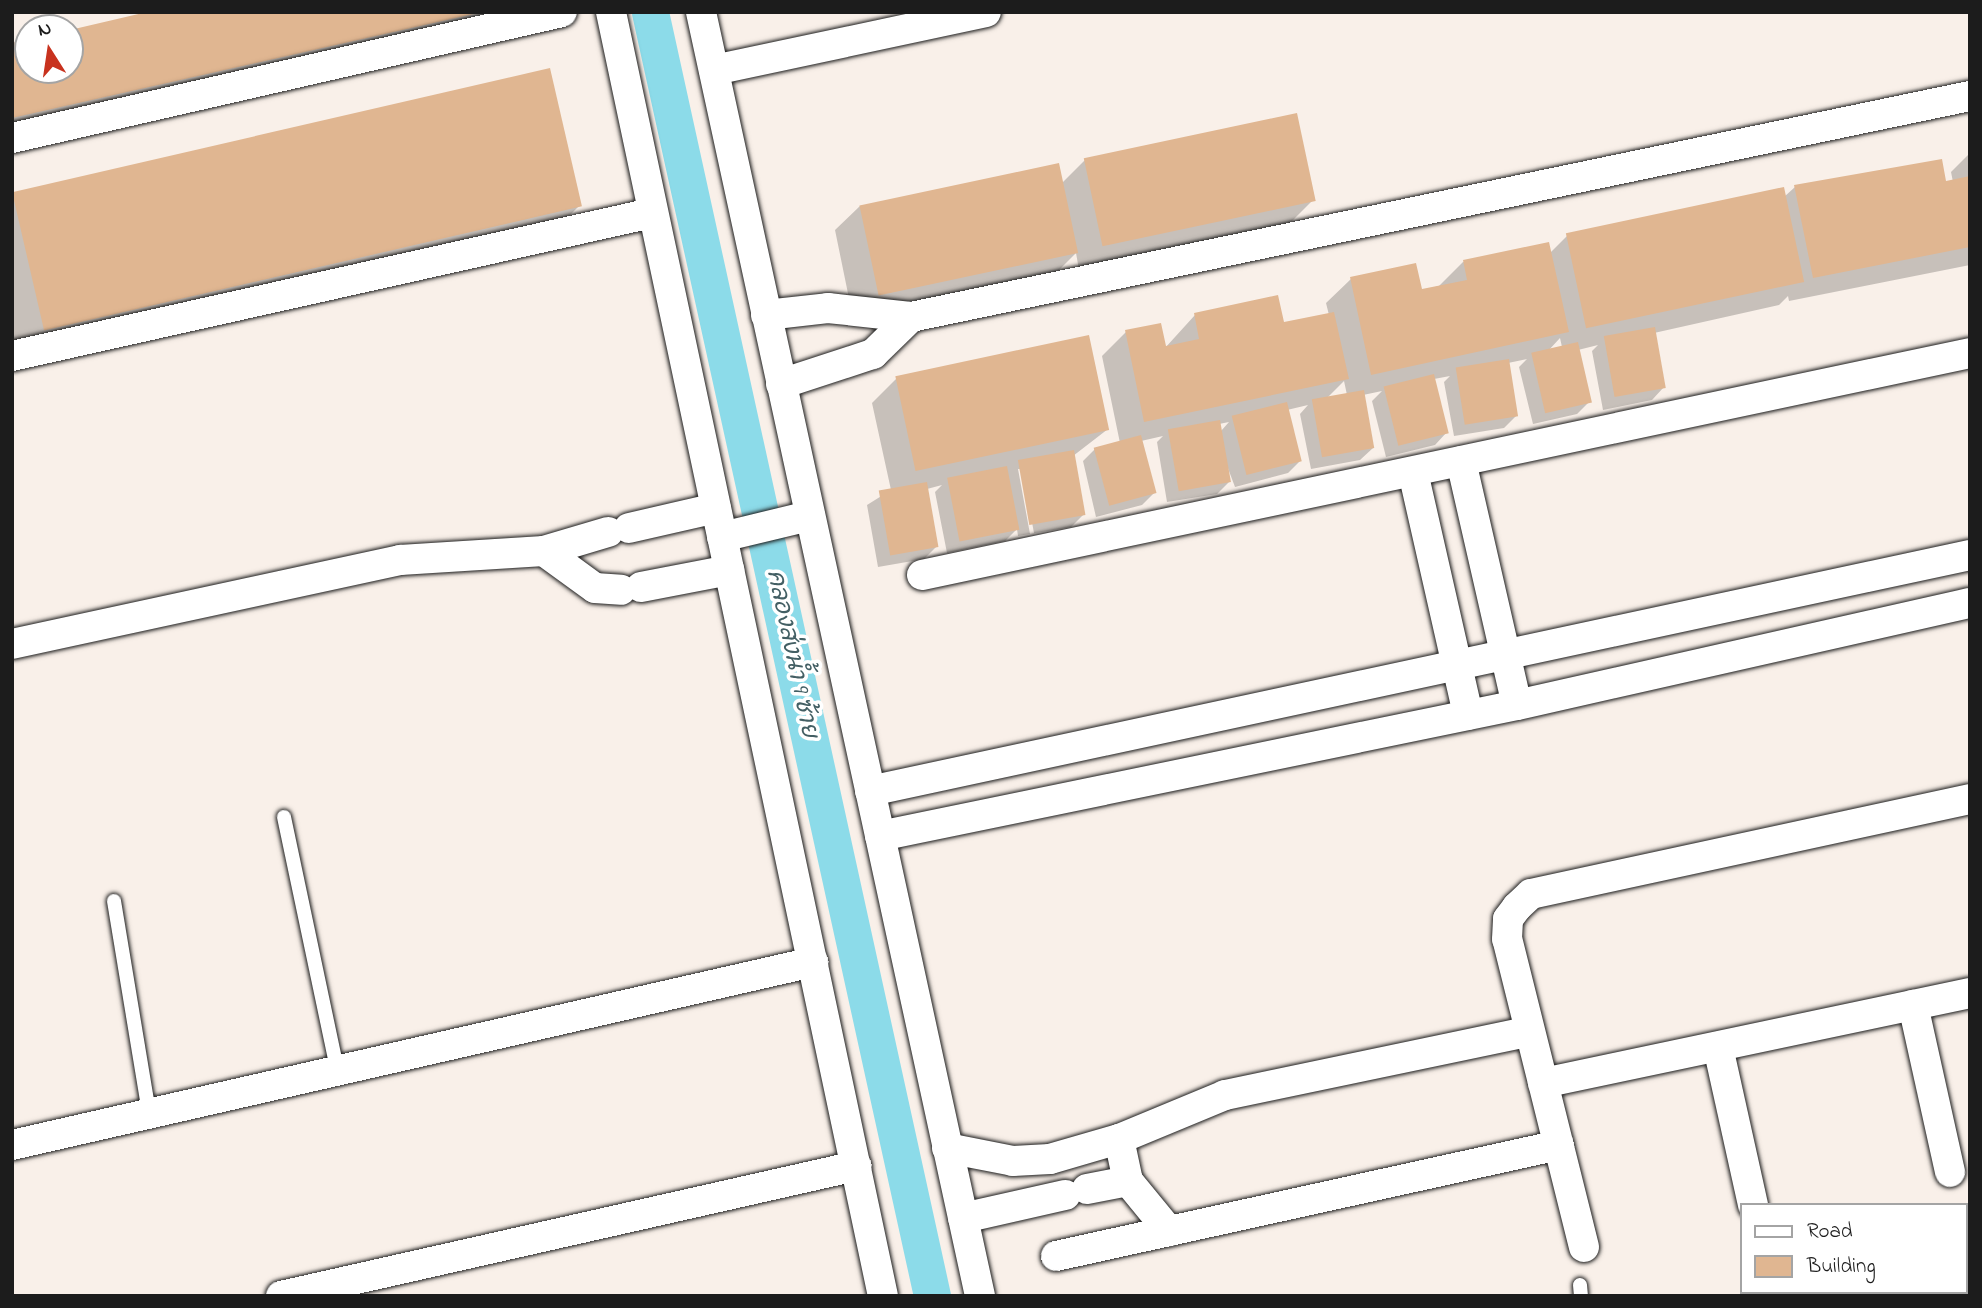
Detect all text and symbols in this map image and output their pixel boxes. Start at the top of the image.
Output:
north arrow [14,14,84,84]
text: N [36,15,54,44]
water label: คลองส่งน้ำ 9 ซ้าย [759,567,823,741]
legend [1741,1203,1968,1294]
text: Road [1807,1217,1853,1247]
text: Building [1807,1252,1876,1282]

